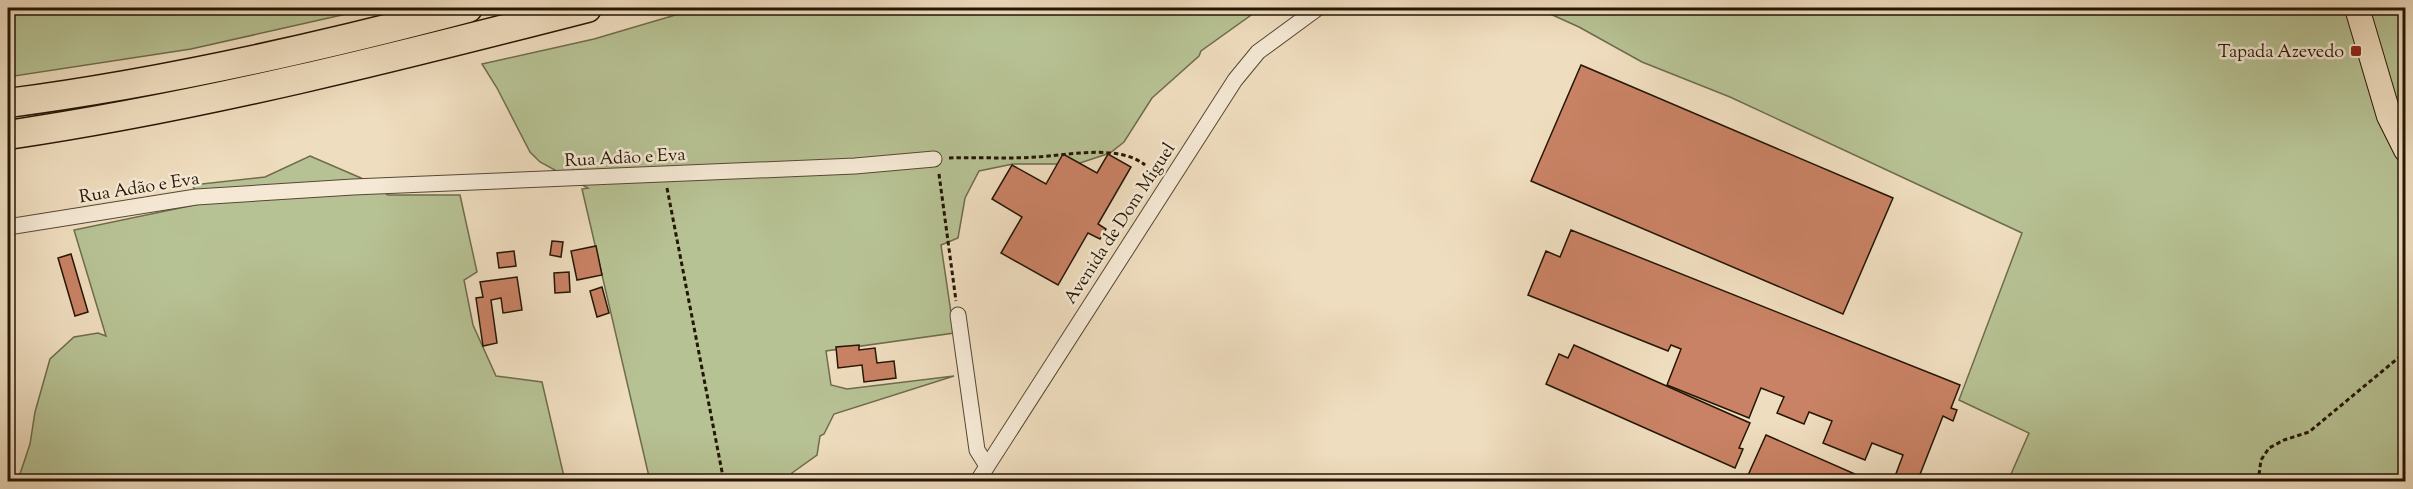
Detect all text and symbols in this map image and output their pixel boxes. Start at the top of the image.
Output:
place label: Tapada Azevedo [2218,40,2344,66]
marker: Tapada Azevedo [2349,44,2363,58]
street label: Avenida de Dom Miguel [1059,138,1183,310]
street label: Rua Adão e Eva [564,143,686,175]
street label: Rua Adão e Eva [77,167,201,211]

